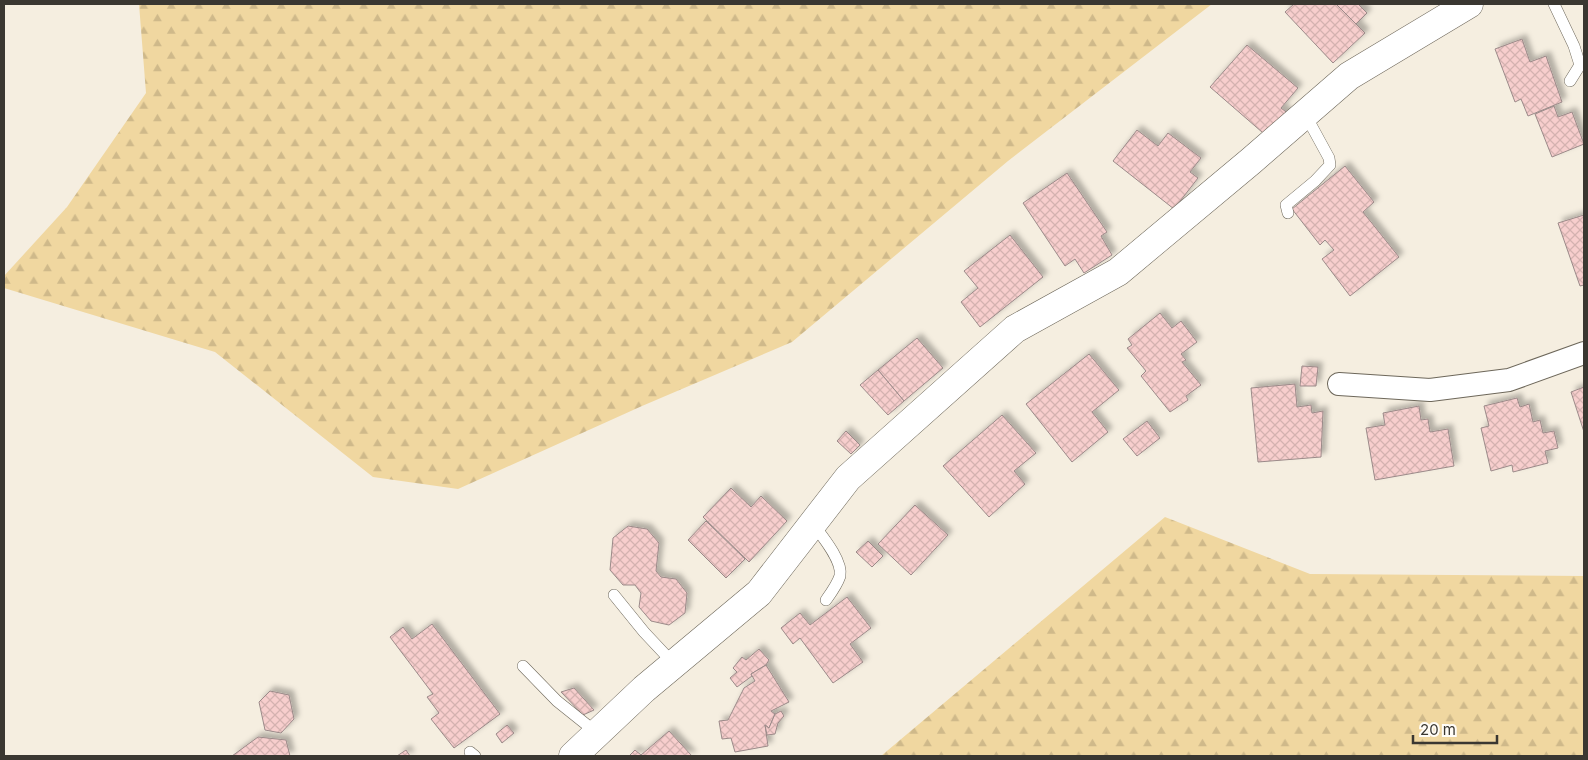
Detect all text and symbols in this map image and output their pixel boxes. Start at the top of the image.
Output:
scale bar [1413,712,1497,744]
text: 20 m [1420,720,1456,739]

